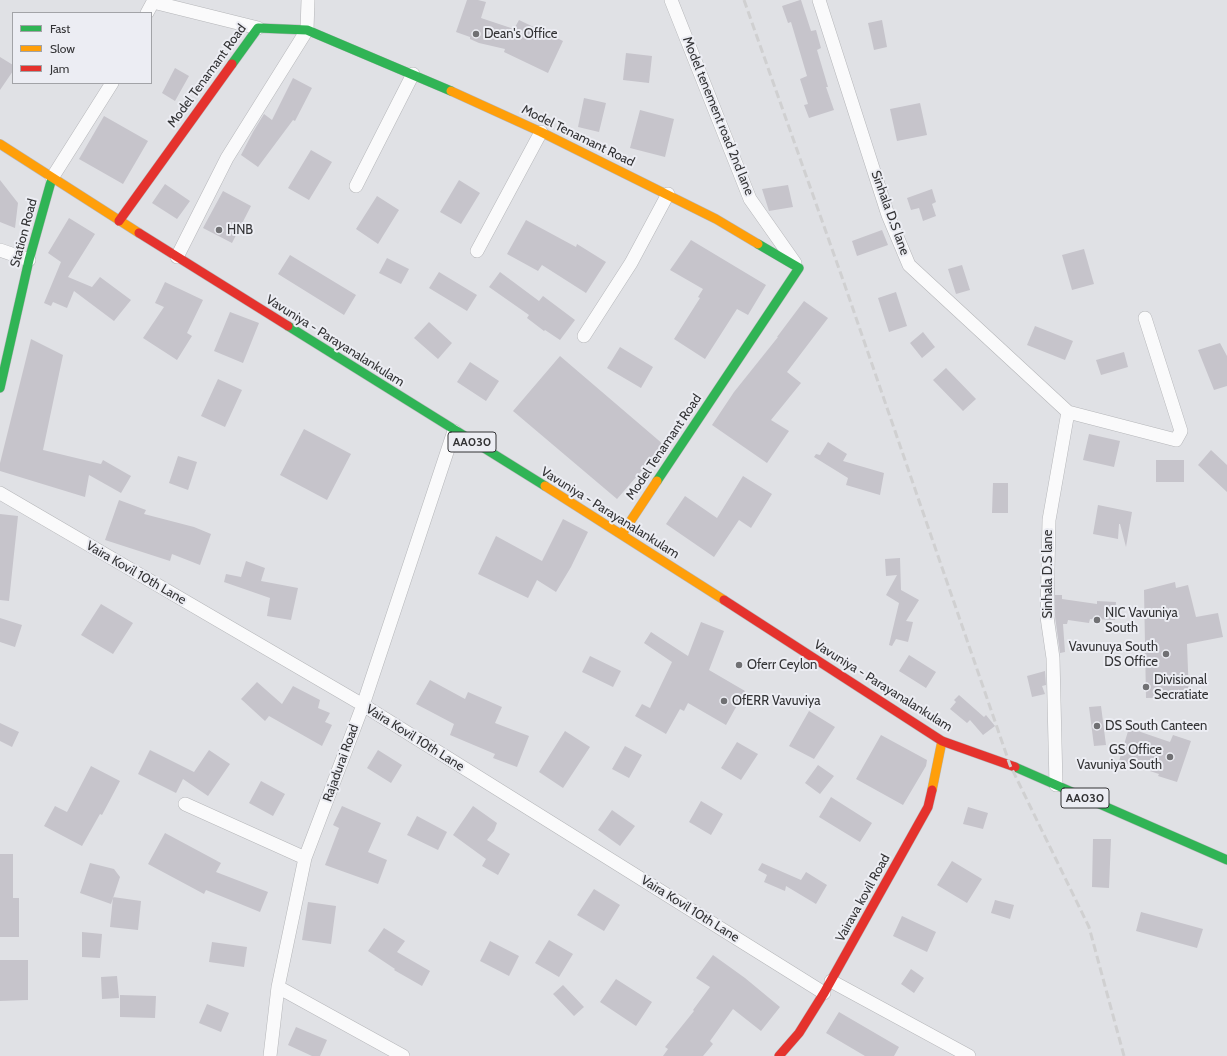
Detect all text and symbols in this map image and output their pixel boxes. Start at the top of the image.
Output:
legend [12,12,152,84]
text: Fast [50,21,70,36]
street label: Model Tenamant Road [164,21,250,131]
place label: Dean's Office [484,26,557,42]
marker: Dean's Office [471,29,481,39]
street label: Model tenement road 2nd lane [679,34,757,198]
text: Slow [50,41,75,56]
text: Jam [50,61,69,76]
street label: Model Tenamant Road [519,102,637,170]
street label: Sinhala D.S lane [867,169,913,257]
street label: Station Road [7,197,41,269]
place label: HNB [227,222,253,238]
marker: HNB [214,225,224,235]
street label: Vavuniya - Parayanalankulam [263,292,407,390]
street label: Model Tenamant Road [623,391,705,503]
road number: AA030 [448,432,496,452]
street label: Vavuniya - Parayanalankulam [538,464,682,562]
street label: Sinhala D.S lane [1040,530,1056,618]
street label: Vaira Kovil 10th Lane [83,538,189,608]
place label: NIC Vavuniya South [1105,605,1178,636]
marker: NIC Vavuniya South [1092,615,1102,625]
street label: Vavuniya - Parayanalankulam [811,637,955,735]
place label: Vavunuya South DS Office [1069,639,1158,670]
marker: Vavunuya South DS Office [1161,649,1171,659]
place label: Oferr Ceylon [747,657,817,673]
marker: Oferr Ceylon [734,660,744,670]
place label: Divisional Secratiate [1154,672,1209,703]
marker: Divisional Secratiate [1141,682,1151,692]
place label: OfERR Vavuviya [732,693,820,709]
marker: OfERR Vavuviya [719,696,729,706]
street label: Vaira Kovil 10th Lane [363,701,467,775]
place label: DS South Canteen [1105,718,1207,734]
marker: DS South Canteen [1092,721,1102,731]
street label: Rajadurai Road [320,722,362,804]
place label: GS Office Vavuniya South [1077,742,1162,773]
marker: GS Office Vavuniya South [1165,752,1175,762]
road number: AA030 [1061,788,1109,808]
street label: Vairava kovil Road [832,851,894,945]
street label: Vaira Kovil 10th Lane [638,872,742,946]

